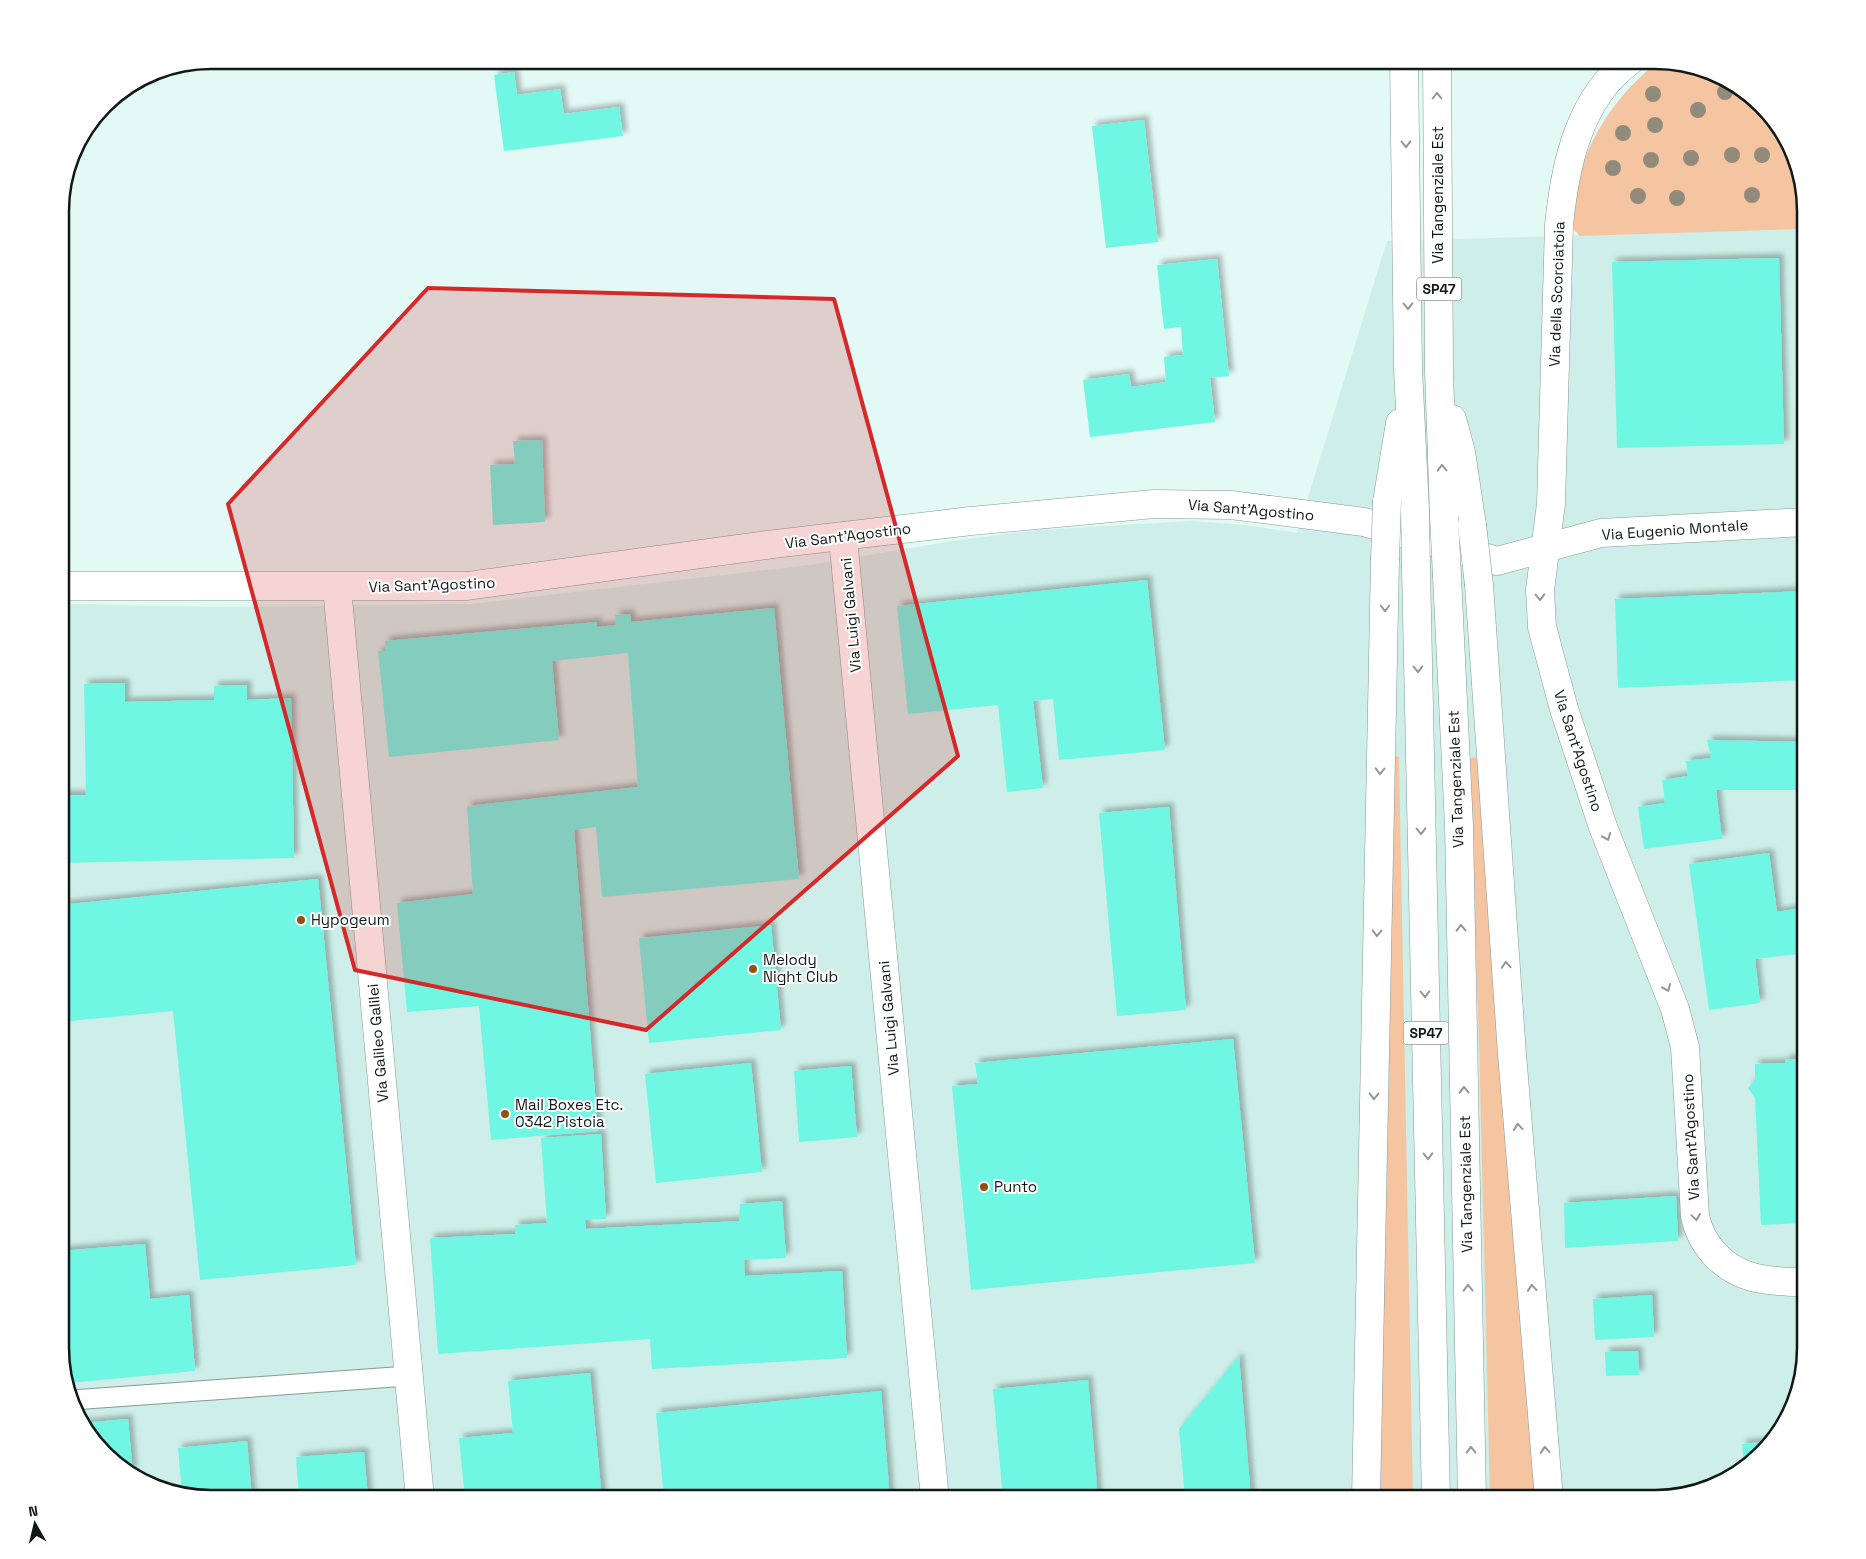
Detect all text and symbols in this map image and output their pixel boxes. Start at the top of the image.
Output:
one-way arrow [1432,92,1443,100]
street label: Via Tangenziale Est [1428,126,1447,264]
one-way arrow [1401,140,1411,148]
street label: Via della Scorciatoia [1544,221,1569,367]
road number: SP47 [1416,278,1462,300]
one-way arrow [1403,302,1413,310]
one-way arrow [1437,464,1448,472]
street label: Via Sant'Agostino [1187,495,1315,524]
street label: Via Eugenio Montale [1601,515,1749,544]
street label: Via Sant'Agostino [784,518,912,553]
street label: Via Luigi Galvani [836,557,865,673]
street label: Via Sant'Agostino [368,573,496,596]
one-way arrow [1535,594,1545,602]
one-way arrow [1380,605,1390,613]
one-way arrow [1413,666,1423,673]
street label: Via Sant'Agostino [1550,688,1607,814]
street label: Via Tangenziale Est [1444,710,1467,848]
one-way arrow [1375,768,1385,775]
one-way arrow [1416,828,1427,836]
one-way arrow [1601,833,1611,841]
place label: Hypogeum [311,910,390,929]
marker: Hypogeum [295,914,307,926]
one-way arrow [1456,924,1466,932]
one-way arrow [1372,930,1382,937]
place label: Melody Night Club [763,950,838,986]
street label: Via Luigi Galvani [874,960,903,1076]
one-way arrow [1500,960,1511,968]
marker: Melody Night Club [747,963,759,975]
street label: Via Galileo Galilei [363,983,392,1103]
one-way arrow [1661,984,1671,992]
one-way arrow [1420,990,1430,998]
road number: SP47 [1404,1021,1448,1044]
street label: Via Sant'Agostino [1678,1073,1703,1201]
one-way arrow [1459,1086,1469,1094]
one-way arrow [1369,1092,1379,1100]
place label: Mail Boxes Etc. 0342 Pistoia [515,1095,623,1131]
marker: Mail Boxes Etc. 0342 Pistoia [499,1108,511,1120]
street label: Via Tangenziale Est [1455,1115,1476,1253]
one-way arrow [1513,1122,1524,1130]
one-way arrow [1423,1153,1434,1161]
place label: Punto [994,1177,1037,1196]
marker: Punto [978,1181,990,1193]
one-way arrow [1690,1214,1701,1222]
one-way arrow [1463,1284,1473,1292]
one-way arrow [1526,1284,1537,1292]
one-way arrow [1466,1446,1476,1454]
one-way arrow [1540,1446,1551,1454]
north arrow [10,1499,60,1549]
text: N [27,1502,39,1521]

